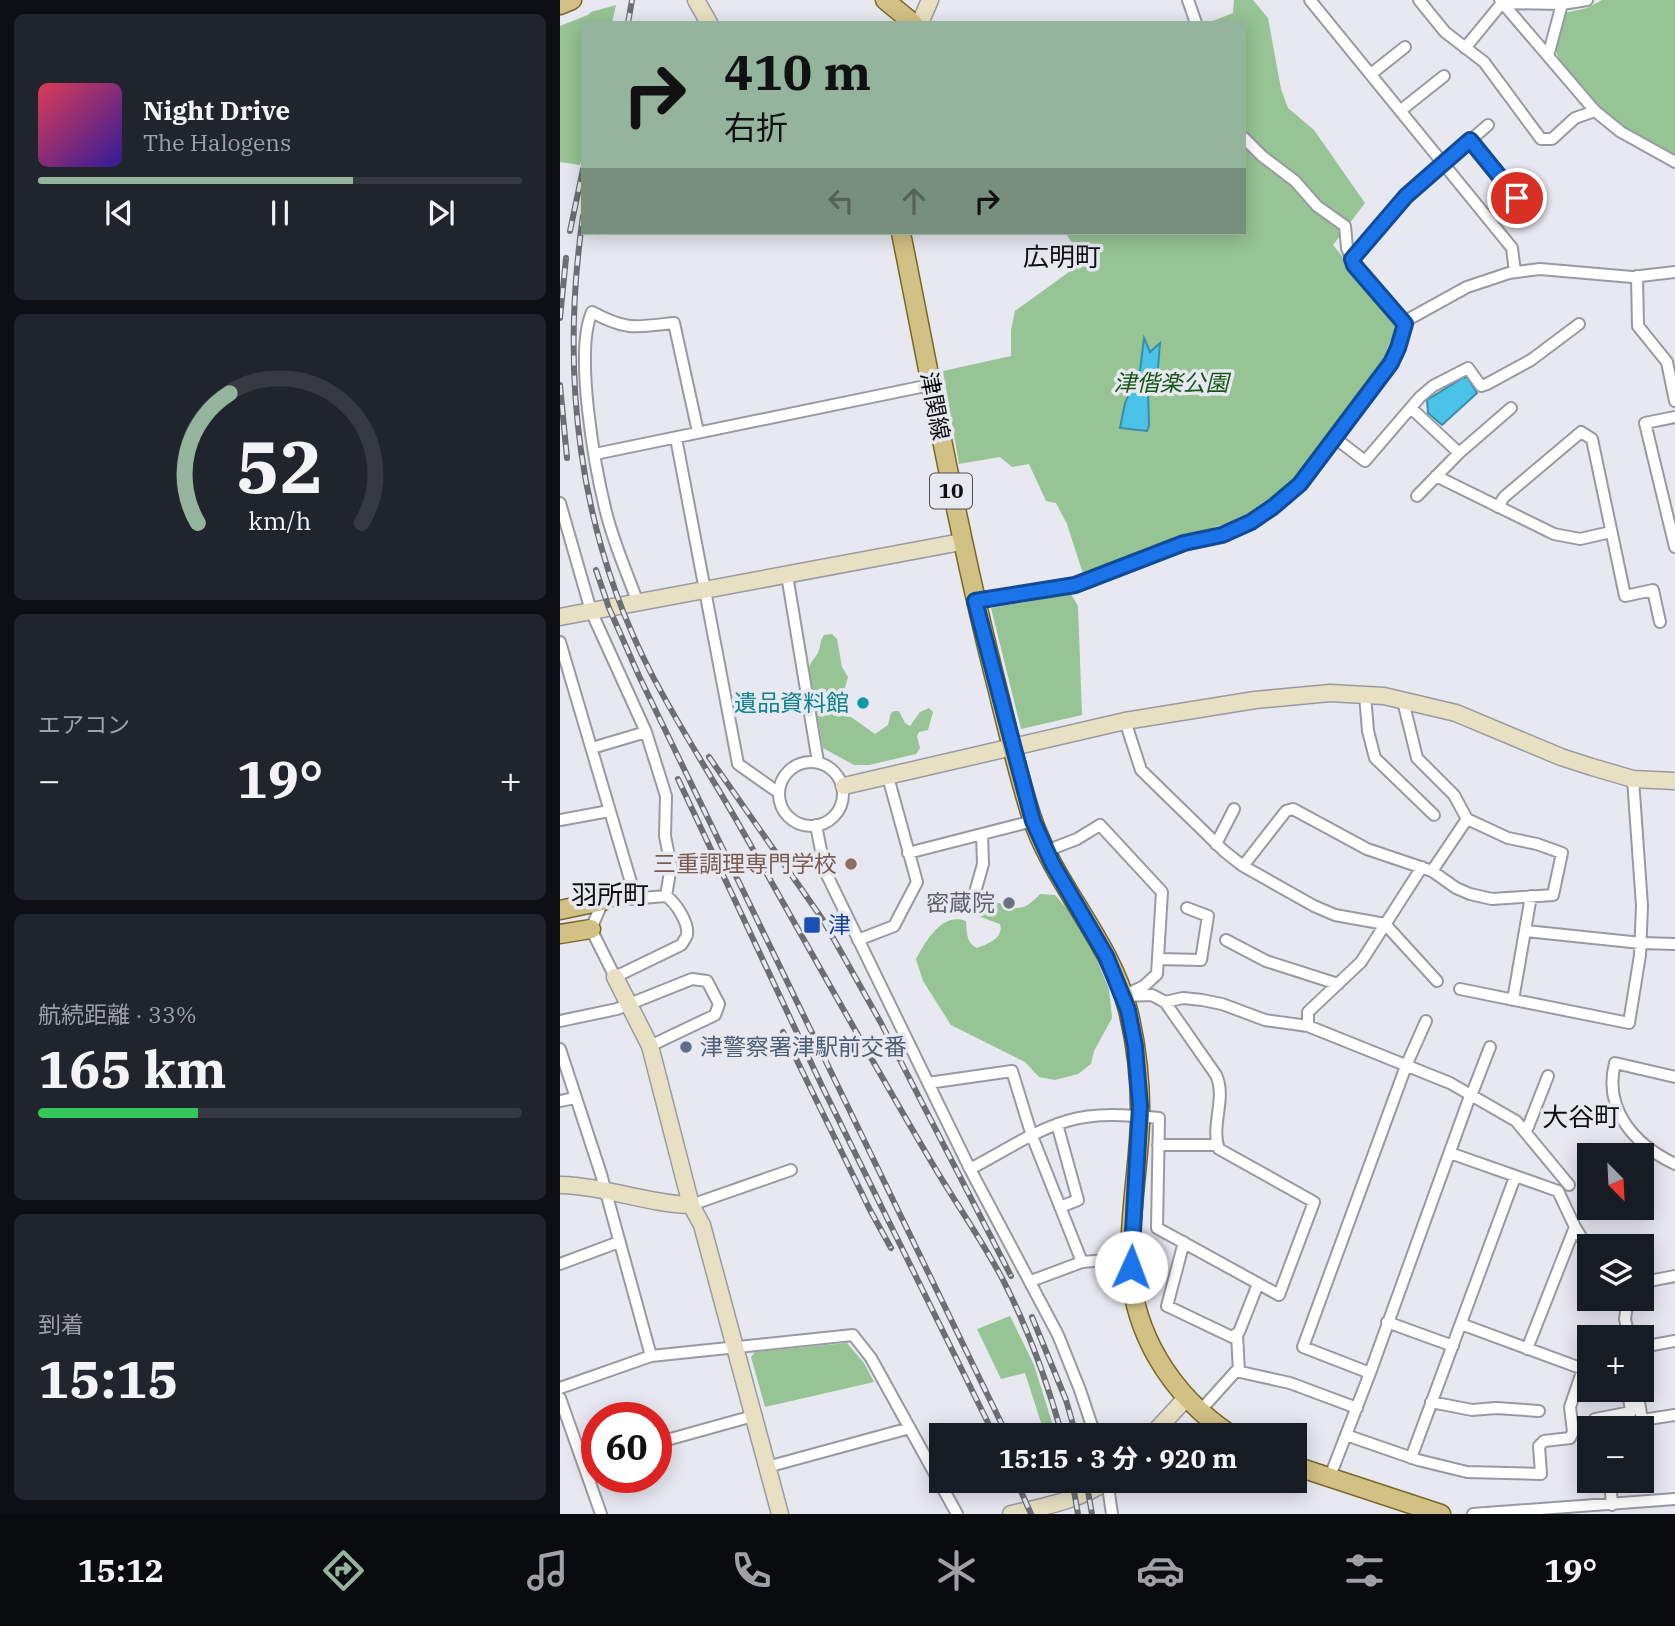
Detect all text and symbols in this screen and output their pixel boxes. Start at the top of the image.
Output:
text: 410 m [724,40,871,103]
icon: right [609,49,700,140]
text: Night Drive [143,93,290,127]
text: 右折 [724,106,788,148]
text: The Halogens [143,127,291,157]
pin [1487,168,1547,228]
icon: arrive [1498,179,1536,217]
icon: left [822,182,860,220]
icon: ahead [895,182,933,220]
icon: right [968,182,1006,220]
icon: previous [100,194,138,232]
icon: pause [261,194,299,232]
icon: next [422,194,460,232]
district label: 広明町 [1023,239,1101,273]
park label: 津偕楽公園 [1114,367,1232,397]
street label: 津関線 [915,369,957,443]
text: 52 [236,418,324,513]
road number: 10 [930,474,972,508]
text: km/h [248,504,312,537]
place label: 遺品資料館 [734,687,849,717]
marker: 遺品資料館 [855,695,871,711]
text: エアコン [38,709,130,739]
text: 19° [237,745,323,812]
text: − [38,755,61,804]
text: + [499,755,522,804]
place label: 三重調理専門学校 [653,848,837,878]
marker: 三重調理専門学校 [843,856,859,872]
district label: 羽所町 [571,877,649,911]
place label: 密蔵院 [926,887,995,917]
marker: 密蔵院 [1001,895,1017,911]
place label: 津 [828,909,851,939]
marker: 津 [802,915,822,935]
text: 航続距離 · 33% [38,999,197,1029]
place label: 津警察署津駅前交番 [700,1031,907,1061]
text: 165 km [38,1035,227,1102]
marker: 津警察署津駅前交番 [678,1039,694,1055]
district label: 大谷町 [1542,1099,1620,1133]
north arrow [1577,1143,1654,1220]
map controls [1577,1143,1654,1493]
position arrow [1094,1230,1168,1304]
button: layers [1577,1234,1654,1311]
text: 到着 [38,1309,84,1339]
button: + [1577,1325,1654,1402]
text: 15:15 [38,1345,179,1412]
speed limit sign: 60 [581,1402,672,1493]
button: − [1577,1416,1654,1493]
text: 15:15 · 3 分 · 920 m [999,1441,1237,1475]
icon: directions [319,1546,368,1595]
icon: music [523,1546,572,1595]
icon: phone [727,1546,776,1595]
icon: climate [932,1546,981,1595]
icon: car [1136,1546,1185,1595]
icon: filters [1340,1546,1389,1595]
text: 15:12 [78,1549,164,1591]
text: 19° [1544,1549,1597,1591]

